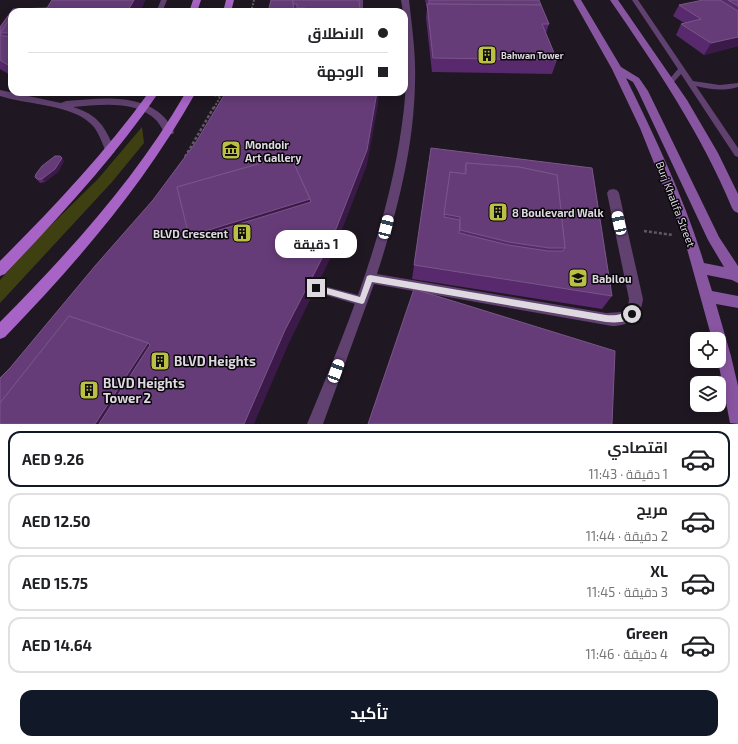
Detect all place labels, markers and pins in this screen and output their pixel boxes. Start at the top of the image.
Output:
building icon: Bahwan Tower [476,44,498,66]
place label: Bahwan Tower [501,50,564,61]
place label: Mondoir Art Gallery [245,138,302,165]
museum icon: Mondoir Art Gallery [220,139,242,161]
building icon: 8 Boulevard Walk [487,201,509,223]
place label: 8 Boulevard Walk [512,206,604,219]
building icon: BLVD Crescent [231,222,253,244]
place label: BLVD Crescent [153,227,228,240]
school or university icon: Babilou [567,267,589,289]
place label: Babilou [592,272,632,285]
building icon: BLVD Heights [149,350,171,372]
place label: BLVD Heights [174,353,256,369]
place label: BLVD Heights Tower 2 [103,375,185,406]
building icon: BLVD Heights Tower 2 [78,379,100,401]

